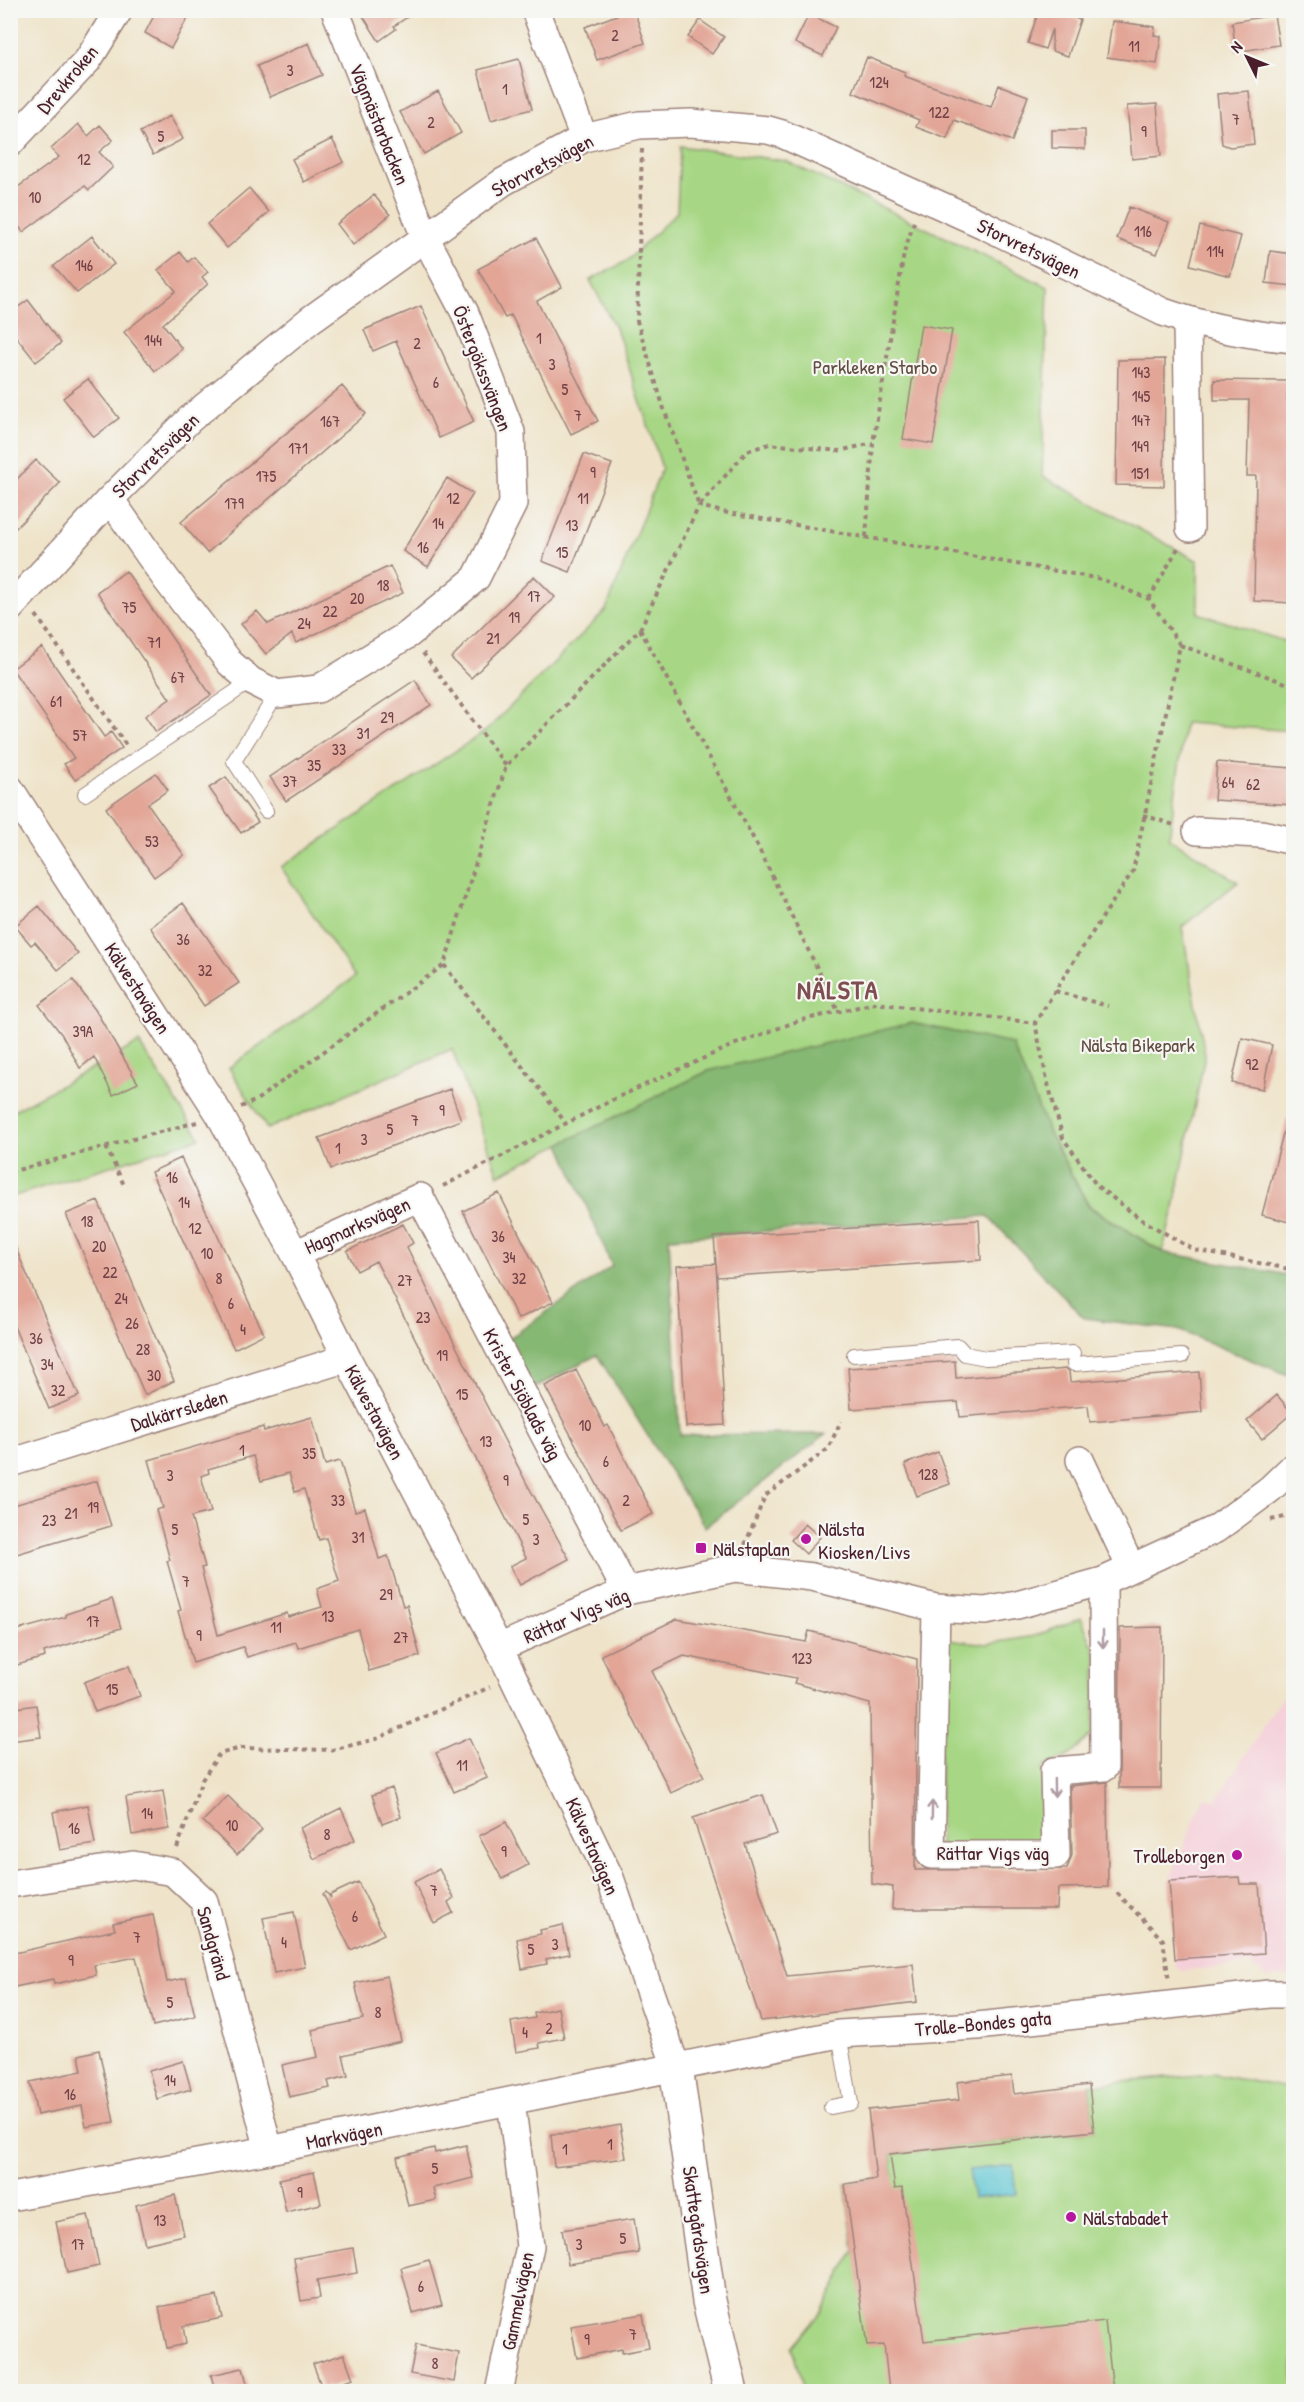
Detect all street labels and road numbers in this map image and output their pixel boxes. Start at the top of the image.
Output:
street label: Drevkroken [30,39,104,119]
street label: Vägmästarbacken [343,59,417,189]
street label: Storvretsvägen [486,127,598,203]
street label: Storvretsvägen [973,211,1085,285]
street label: Östergökssvängen [447,301,519,435]
street label: Storvretsvägen [105,406,205,504]
street label: Kälvestavägen [98,937,178,1039]
street label: Hagmarksvägen [300,1190,414,1260]
street label: Krister Siöblads väg [477,1323,569,1465]
street label: Kälvestavägen [339,1360,411,1464]
street label: Dalkärrsleden [127,1382,231,1438]
street label: Rättar Vigs väg [519,1581,633,1649]
street label: Kälvestavägen [560,1793,626,1899]
street label: Rättar Vigs väg [937,1839,1049,1866]
street label: Sandgränd [191,1903,237,1983]
street label: Trolle-Bondes gata [914,2004,1052,2042]
street label: Markvägen [303,2114,385,2156]
street label: Skattegårdsvägen [677,2164,721,2296]
street label: Gammelvägen [494,2250,540,2352]

